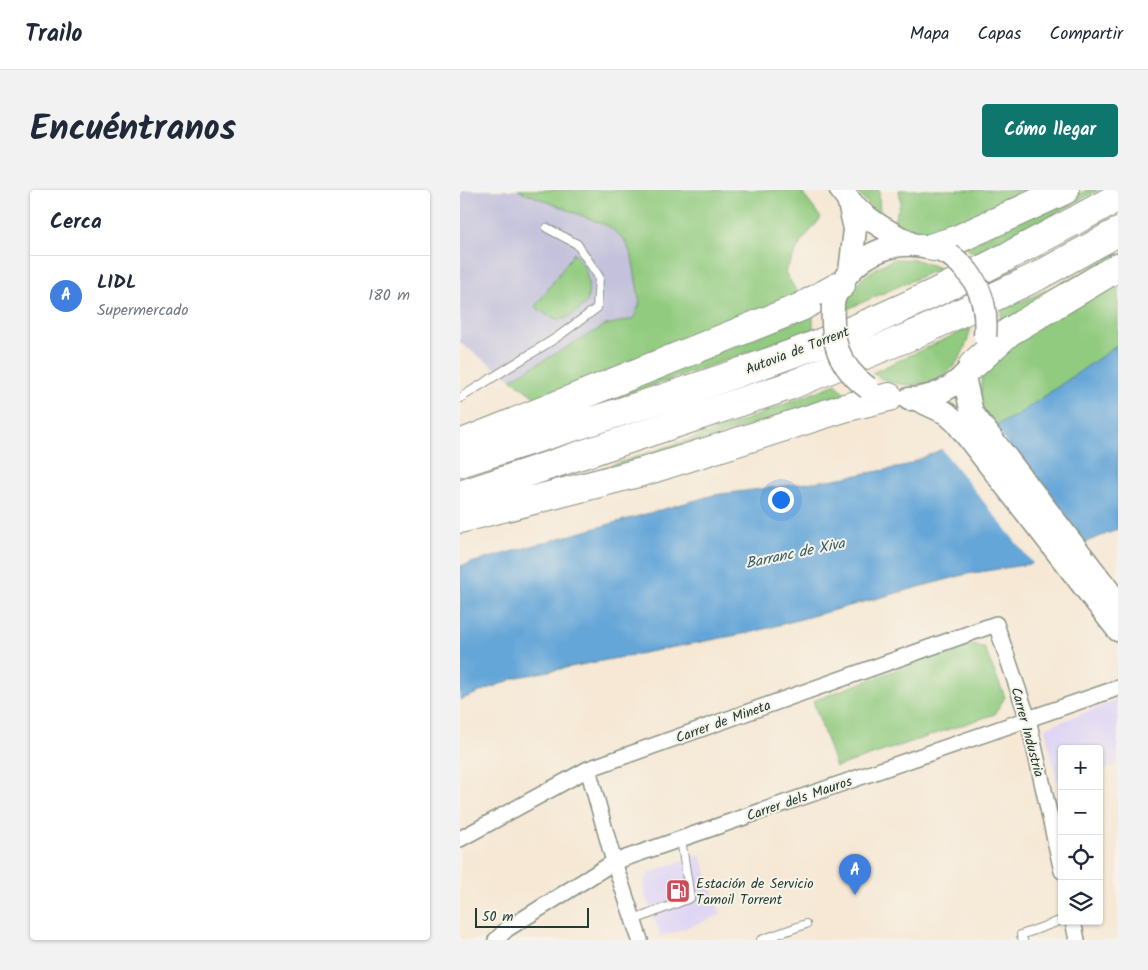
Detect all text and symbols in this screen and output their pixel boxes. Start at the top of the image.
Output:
text: Trailo [25,15,83,54]
text: Mapa [910,20,950,49]
text: Capas [978,20,1022,49]
text: Compartir [1050,20,1123,49]
text: Encuéntranos [30,102,236,158]
button: Cómo llegar [982,104,1118,157]
text: Cerca [50,206,102,239]
text: LIDL [97,268,136,298]
text: A [61,283,71,308]
text: 180 m [368,283,410,308]
text: Supermercado [97,298,188,323]
street label: Autovia de Torrent [742,321,853,381]
your location [768,487,794,513]
water label: Barranc de Xiva [743,532,848,576]
street label: Carrer Industria [1004,685,1050,780]
street label: Carrer de Mineta [673,695,774,749]
map controls [1058,745,1103,925]
button: + [1058,745,1103,790]
street label: Carrer dels Mauros [744,771,855,827]
button: − [1058,790,1103,835]
button: locate [1058,835,1103,880]
pin: A [839,854,871,895]
place label: Estación de Servicio Tamoil Torrent [696,873,814,911]
fuel station icon: Estación de Servicio Tamoil Torrent [665,878,691,904]
button: layers [1058,880,1103,925]
scale bar [475,905,589,928]
text: 50 m [482,906,513,928]

